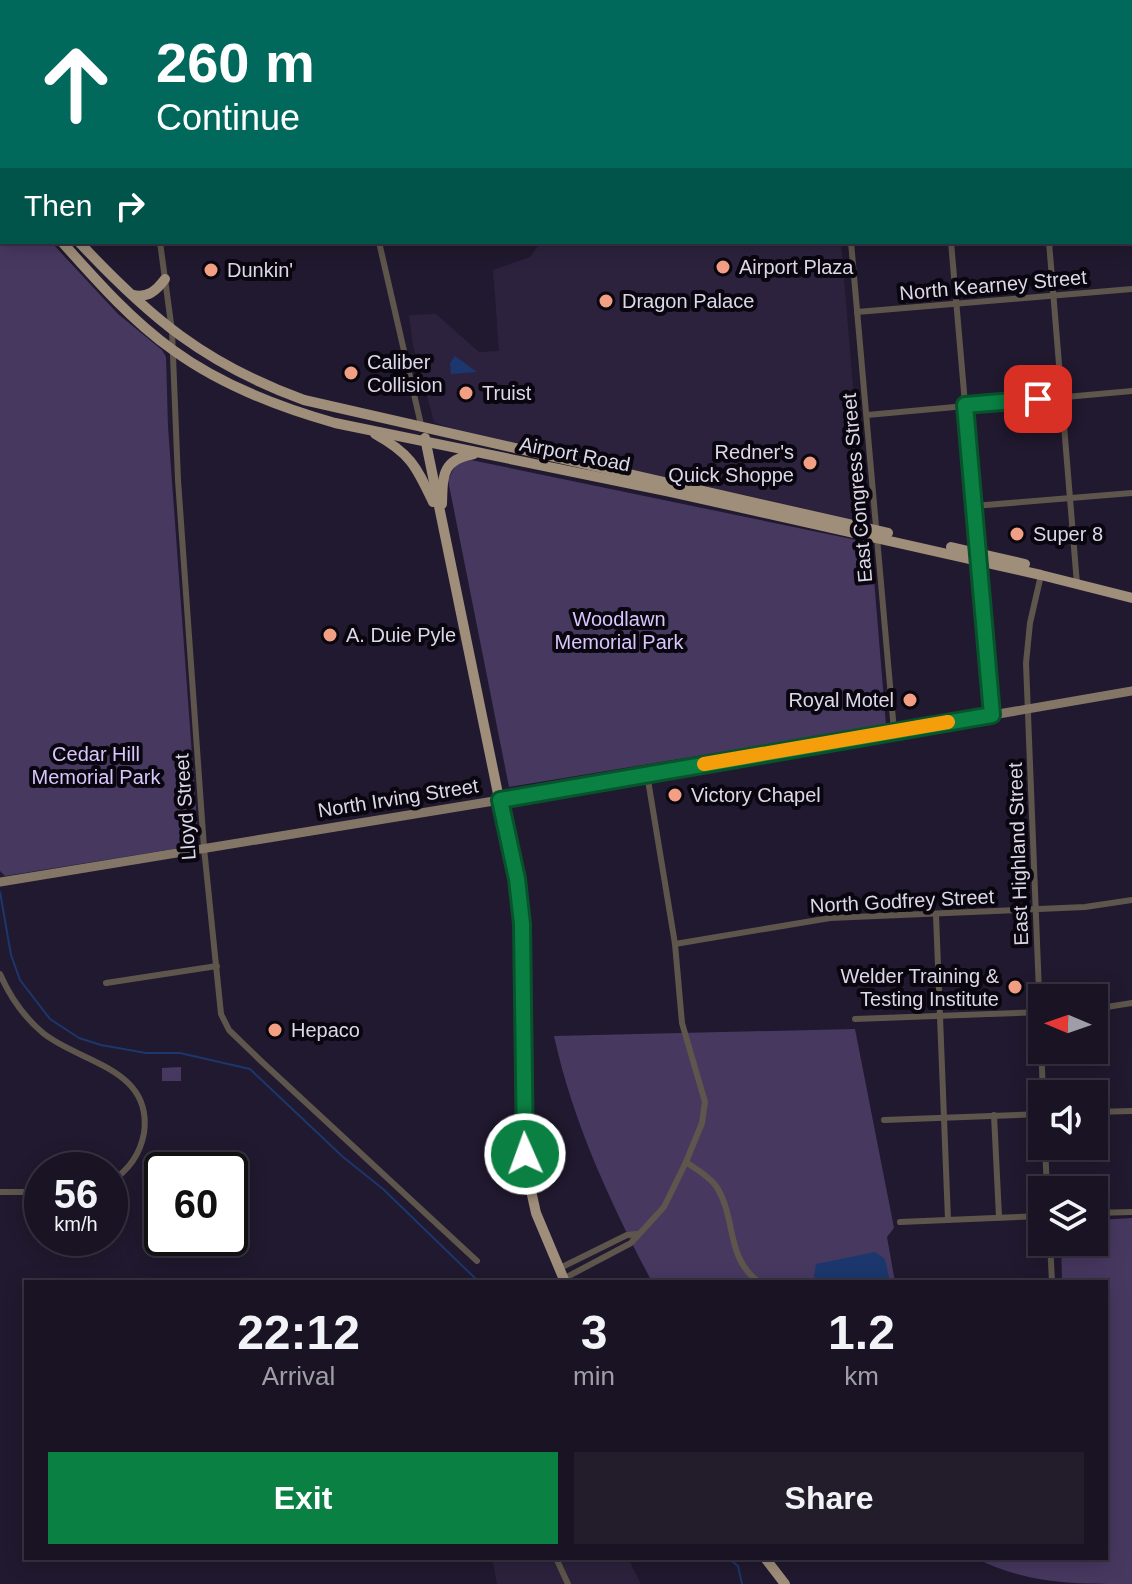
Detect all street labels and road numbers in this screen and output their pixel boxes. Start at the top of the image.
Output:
street label: North Kearney Street [898,266,1088,304]
street label: East Congress Street [838,392,876,584]
street label: Airport Road [518,432,632,476]
street label: Lloyd Street [170,753,200,861]
street label: East Highland Street [1004,762,1032,946]
street label: North Irving Street [316,774,480,822]
street label: North Godfrey Street [809,885,995,917]

